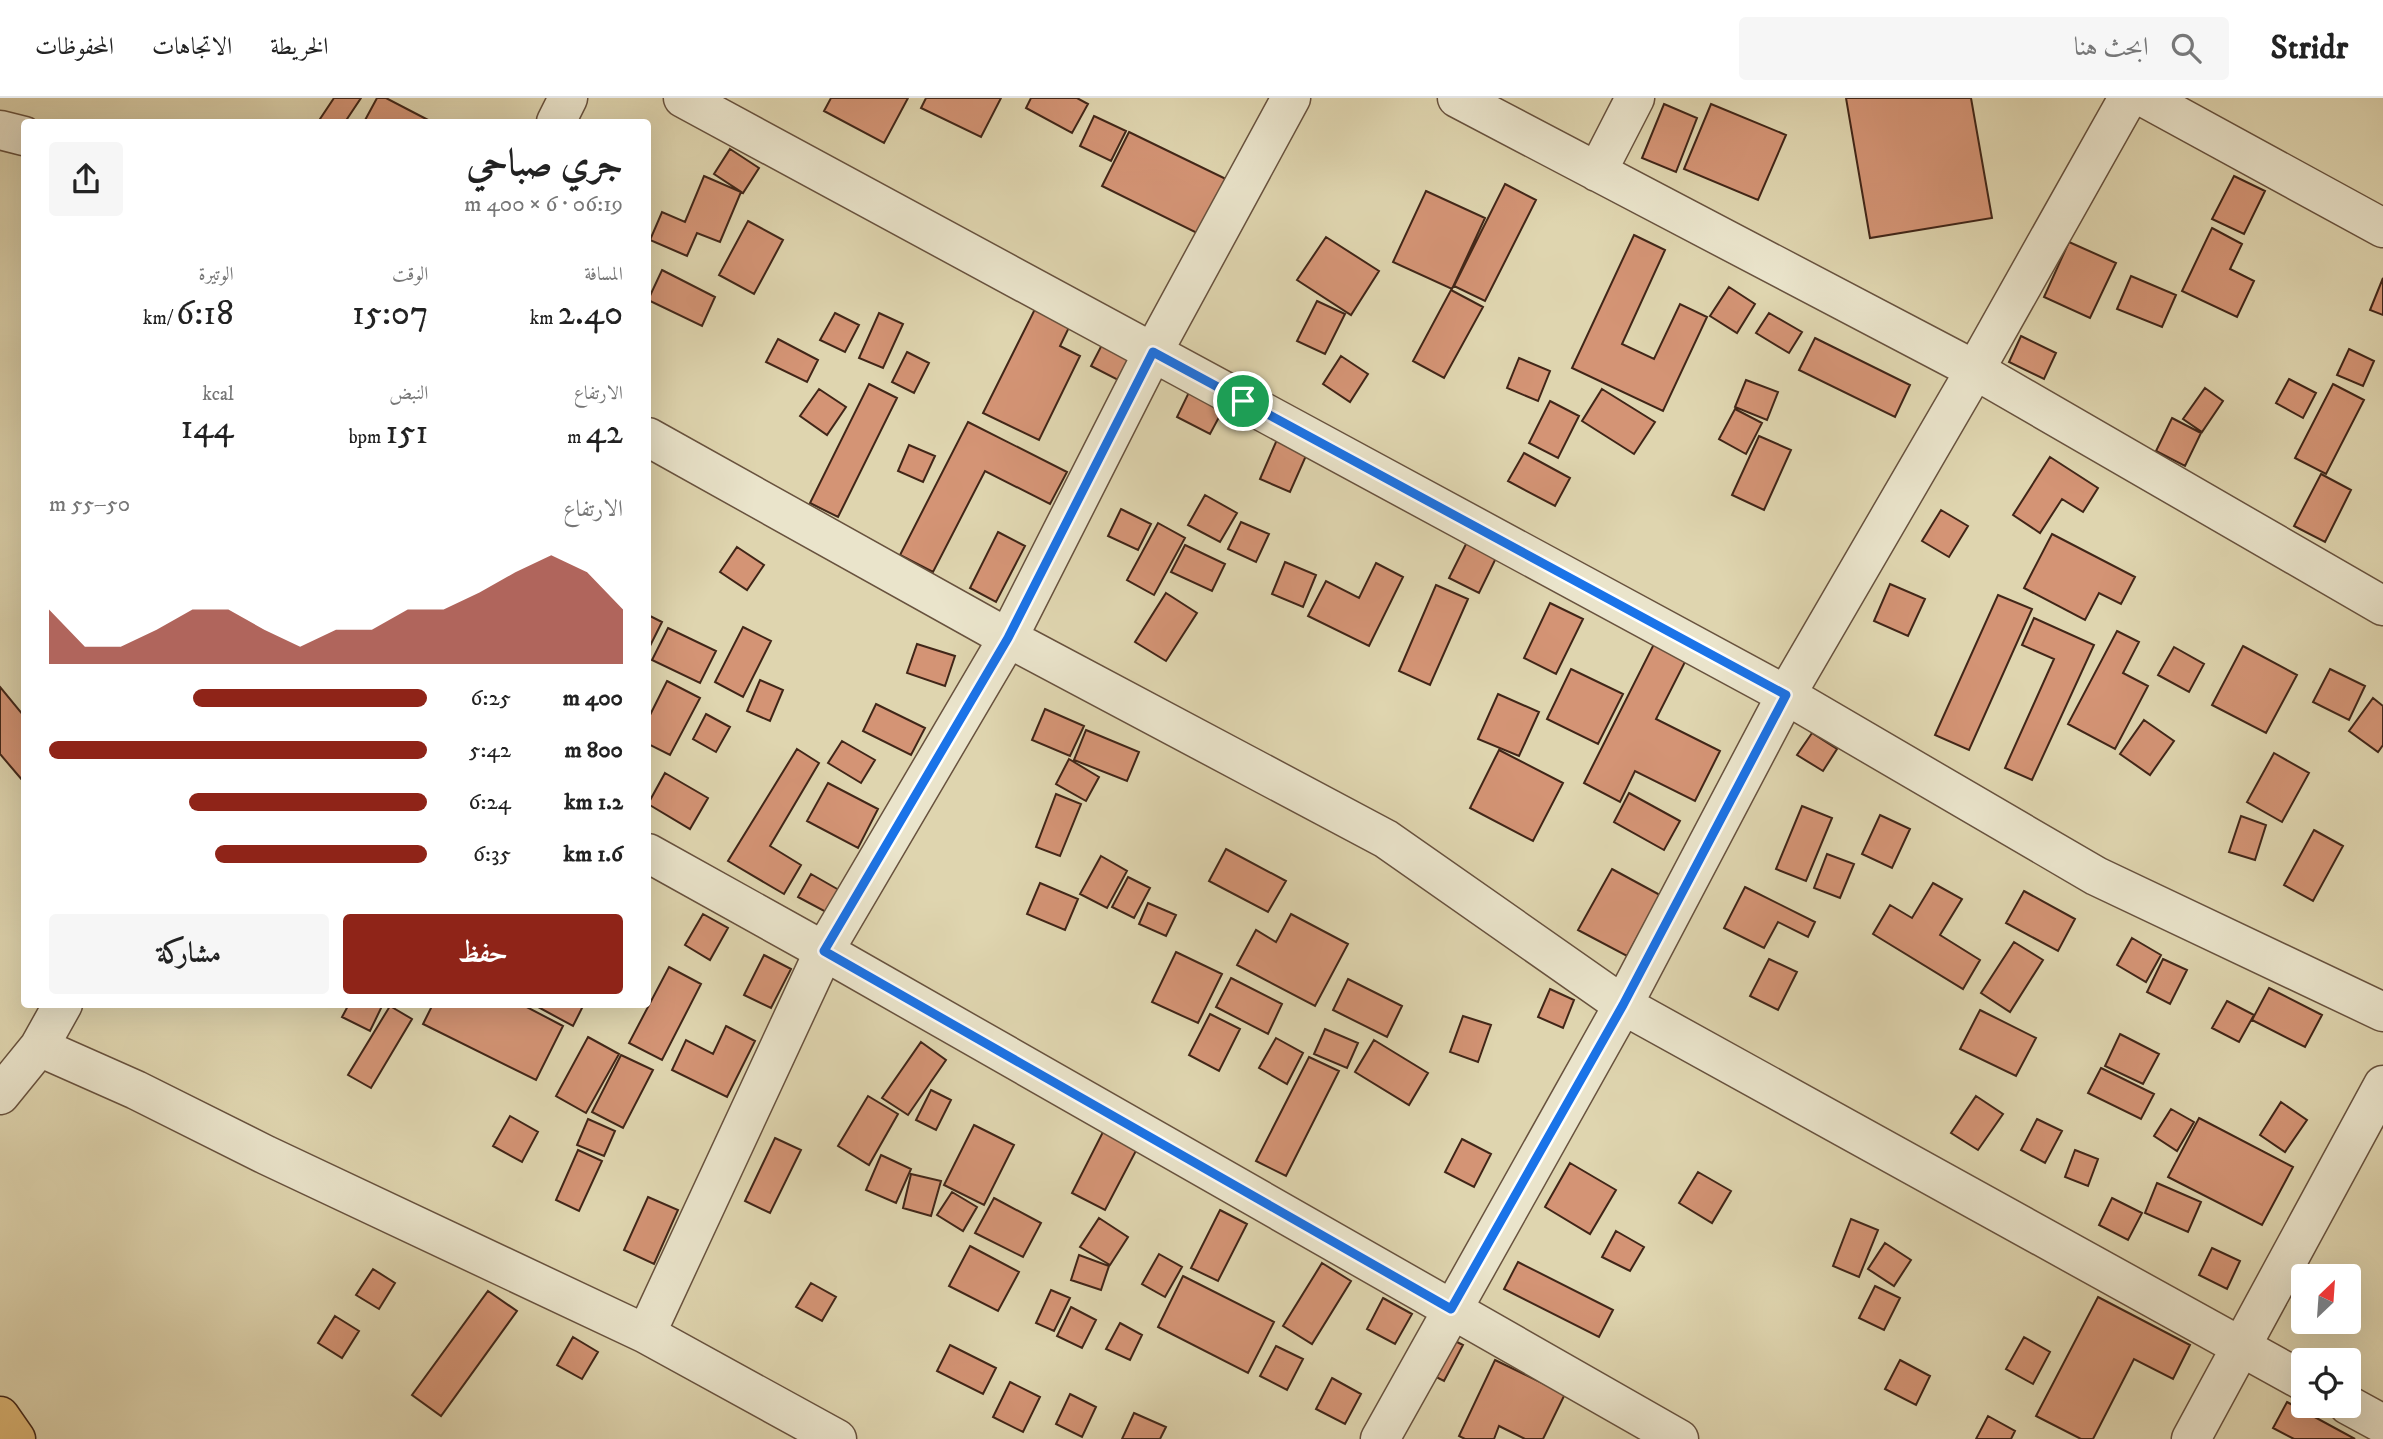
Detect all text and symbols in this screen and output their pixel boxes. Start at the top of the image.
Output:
search box [1739,17,2229,80]
text: Stridr [2271,28,2348,69]
icon: search [2167,29,2205,67]
text: ابحث هنا [2074,31,2149,64]
text: المحفوظات [35,32,114,62]
text: الاتجاهات [152,32,232,62]
text: الخريطة [270,32,329,62]
text: جري صباحي [466,140,623,188]
button: share [49,142,123,216]
text: 06:19 · 6 × 400 m [464,190,623,219]
text: الوتيرة [199,263,234,286]
text: الوقت [392,263,428,286]
text: المسافة [584,263,623,286]
text: 6:18 [176,292,234,336]
text: 15:07 [352,292,428,336]
text: 2.40 [558,292,623,336]
text: /km [143,307,176,330]
text: km [530,307,558,330]
pin [1213,371,1273,431]
text: النبض [389,382,428,405]
text: الارتفاع [574,382,623,405]
icon: arrive [1224,382,1262,420]
text: kcal [202,383,234,406]
text: 144 [181,406,234,450]
text: 151 [385,411,428,455]
text: 42 [586,411,623,455]
text: bpm [349,426,385,449]
text: m [567,426,586,449]
text: 50–55 m [49,490,130,519]
text: الارتفاع [563,495,623,524]
text: 6:25 [470,684,511,713]
text: 400 m [563,684,623,713]
text: 5:42 [469,736,511,765]
text: 800 m [565,736,623,765]
text: 6:24 [468,788,511,817]
text: 1.2 km [564,788,623,817]
text: 6:35 [473,840,511,869]
text: 1.6 km [564,840,623,869]
button: مشاركة [49,914,329,994]
button: حفظ [343,914,623,994]
north arrow [2291,1264,2361,1334]
map controls [2291,1264,2361,1418]
button: locate [2291,1348,2361,1418]

